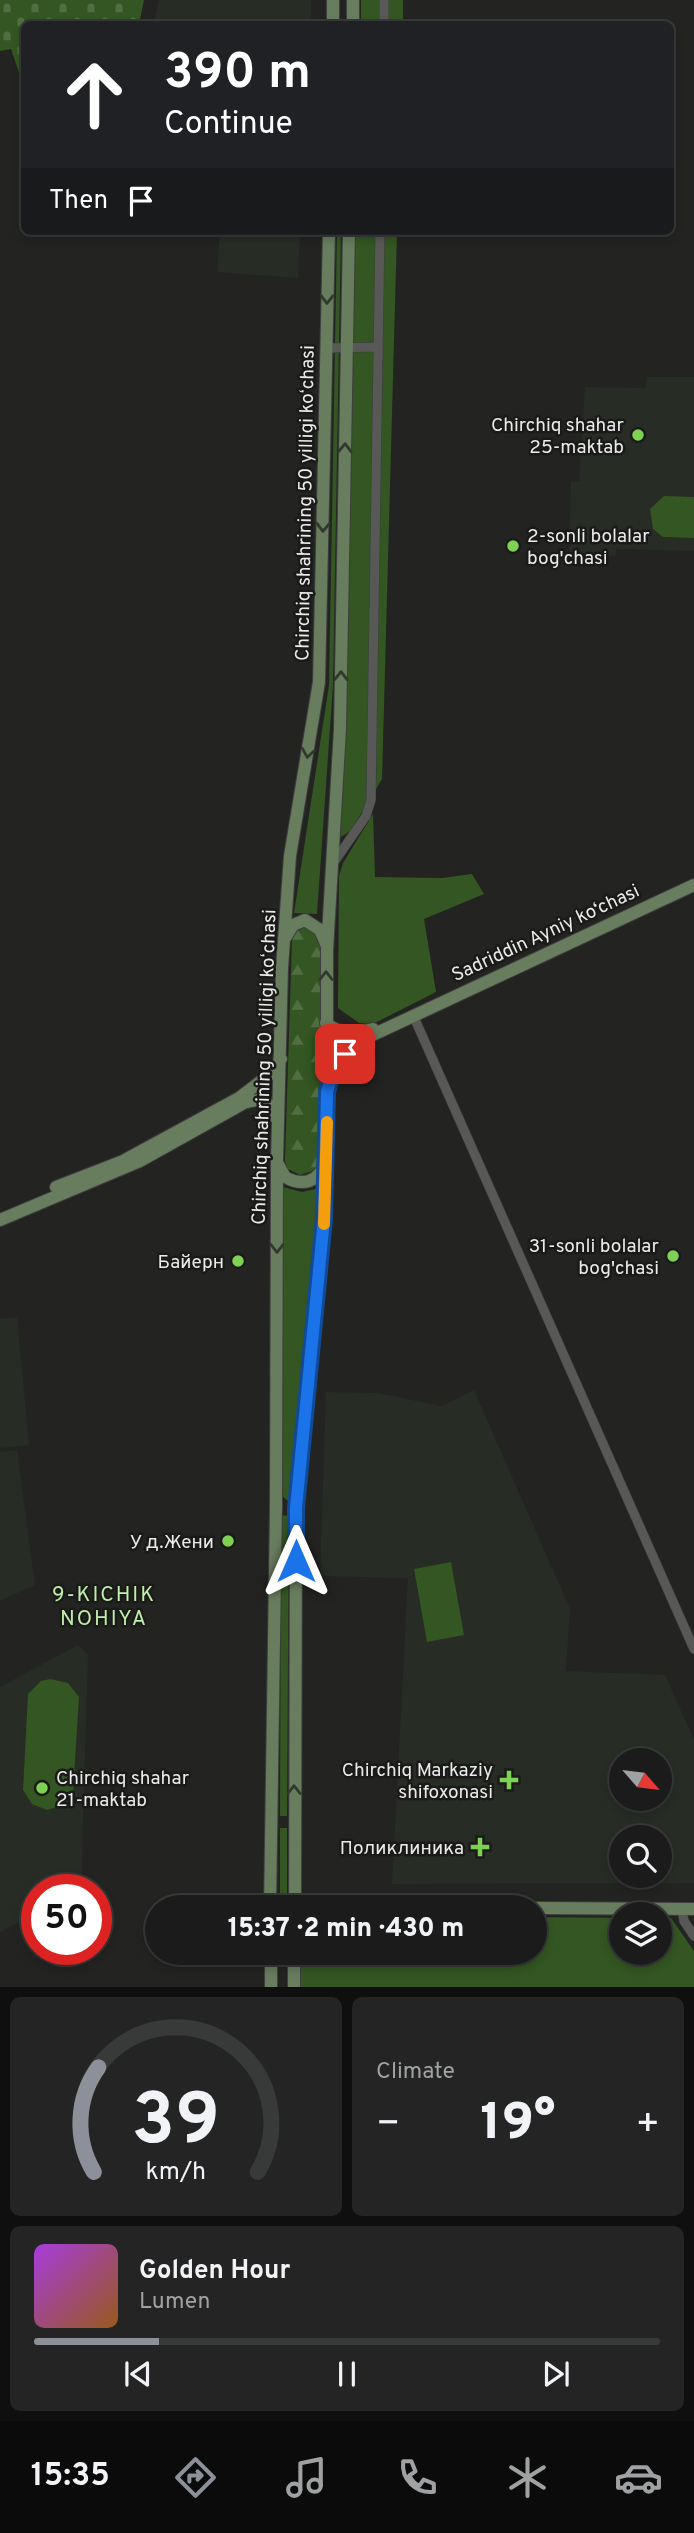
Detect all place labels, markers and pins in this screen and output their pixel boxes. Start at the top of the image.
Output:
place label: Chirchiq shahar 25-maktab [491,414,625,460]
marker: Chirchiq shahar 25-maktab [630,427,646,443]
place label: 2-sonli bolalar bog'chasi [527,525,650,571]
marker: 2-sonli bolalar bog'chasi [505,538,521,554]
pin [315,1024,375,1084]
place label: 31-sonli bolalar bog'chasi [529,1235,660,1281]
marker: 31-sonli bolalar bog'chasi [665,1248,681,1264]
place label: Байерн [158,1251,224,1275]
marker: Байерн [230,1253,246,1269]
place label: У д.Жени [130,1531,214,1555]
marker: У д.Жени [220,1533,236,1549]
place label: Chirchiq Markaziy shifoxonasi [342,1759,493,1805]
place label: Chirchiq shahar 21-maktab [56,1767,190,1813]
marker: Chirchiq Markaziy shifoxonasi [499,1770,519,1790]
marker: Chirchiq shahar 21-maktab [34,1780,50,1796]
place label: Поликлиника [340,1837,464,1861]
marker: Поликлиника [470,1837,490,1857]

